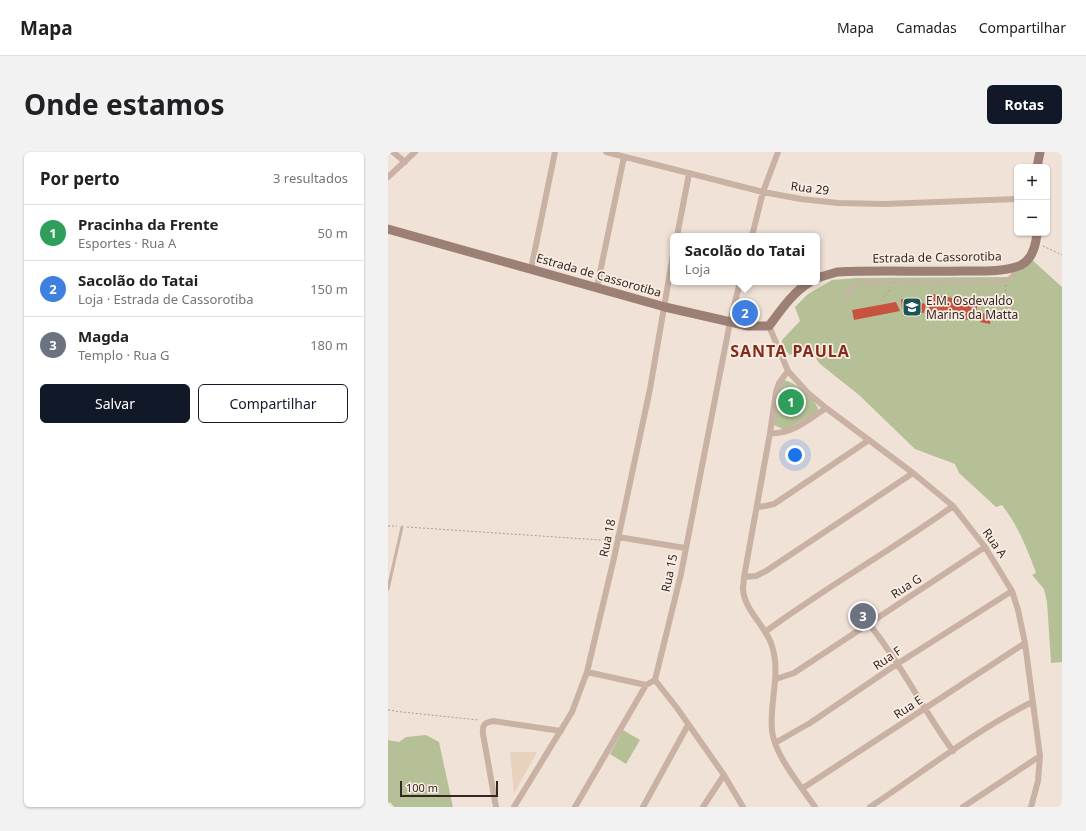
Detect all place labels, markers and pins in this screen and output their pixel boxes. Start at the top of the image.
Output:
place label: E.M. Osdevaldo Marins da Matta [926,292,1018,323]
school or university icon: E.M. Osdevaldo Marins da Matta [901,296,923,318]
pin: 2 [732,298,758,328]
pin: 1 [778,387,804,417]
pin: 3 [850,601,876,631]

